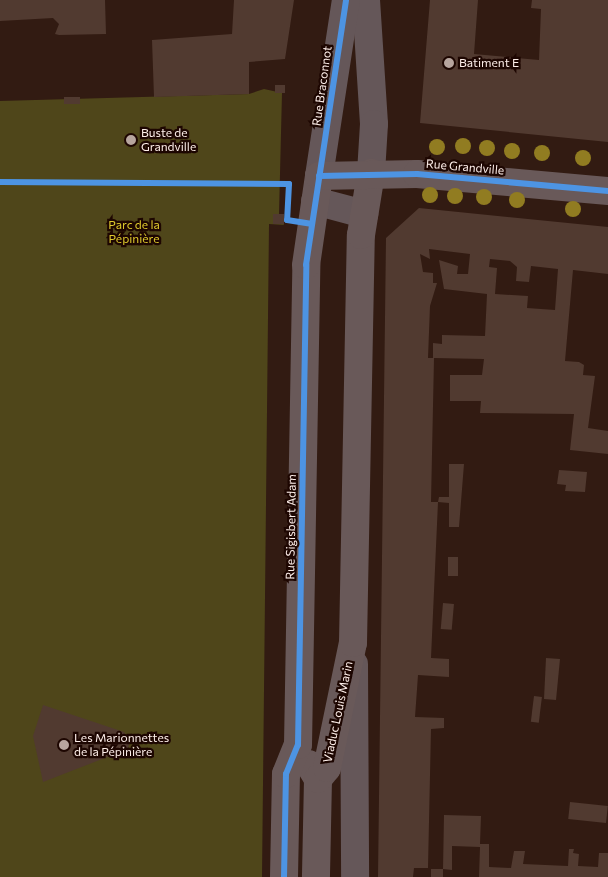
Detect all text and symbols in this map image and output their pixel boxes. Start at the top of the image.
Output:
street label: Rue Braconnot [309,45,335,127]
place label: Batiment E [459,56,519,70]
marker: Batiment E [443,57,455,69]
place label: Buste de Grandville [141,126,196,154]
marker: Buste de Grandville [125,134,137,146]
street label: Rue Grandville [425,156,505,178]
park label: Parc de la Pépinière [108,218,160,246]
street label: Rue Sigisbert Adam [283,474,299,580]
street label: Viaduc Louis Marin [320,660,356,764]
place label: Les Marionnettes de la Pépinière [74,731,169,759]
marker: Les Marionnettes de la Pépinière [58,739,70,751]

